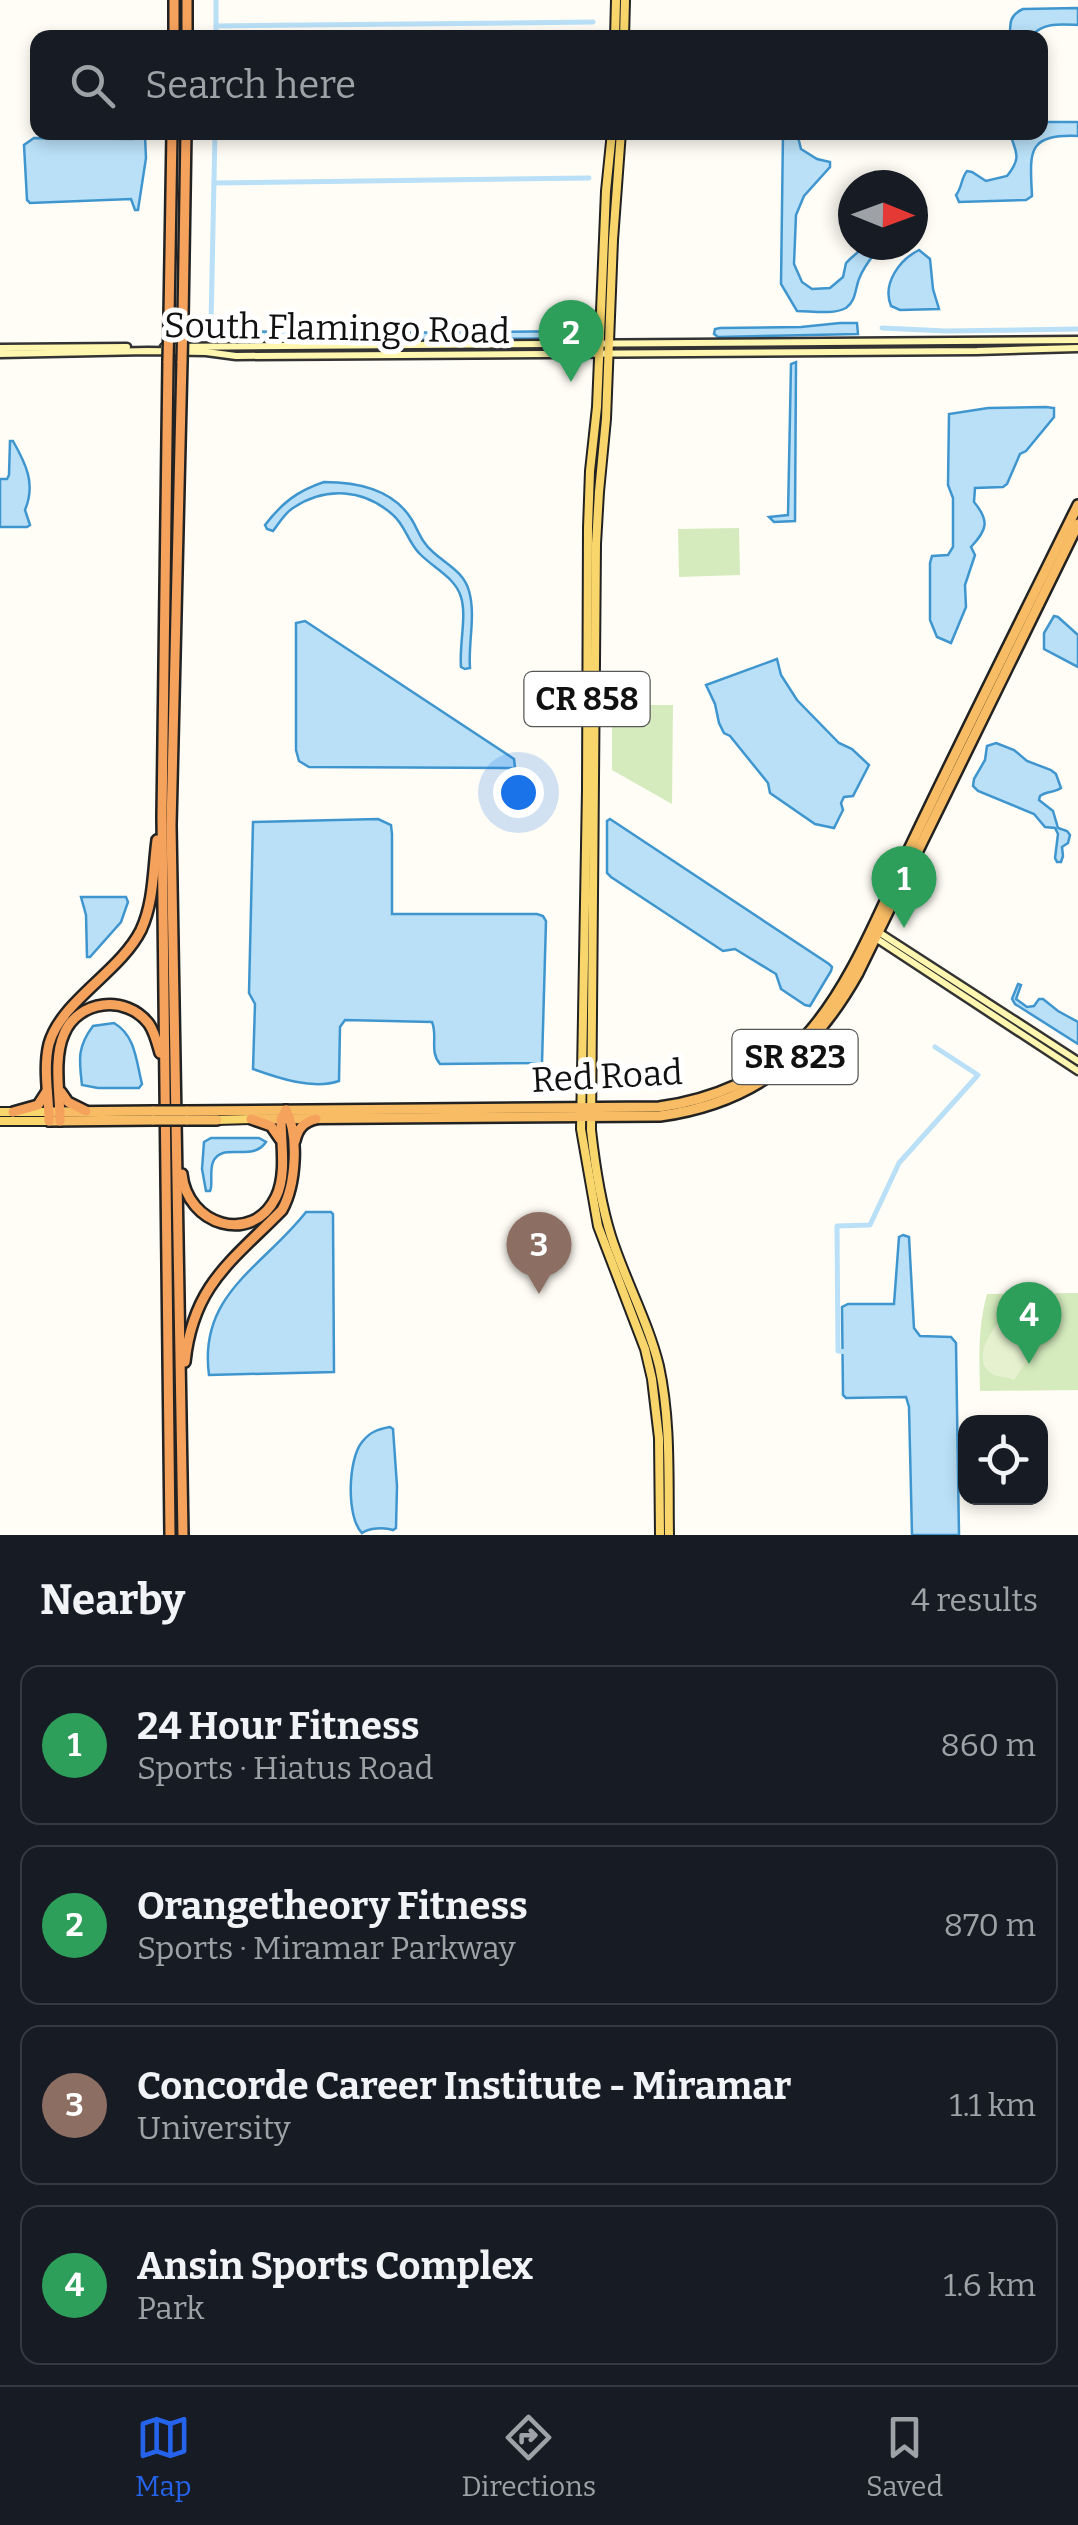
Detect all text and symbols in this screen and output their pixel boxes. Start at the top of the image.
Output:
search box [30,30,1048,140]
icon: search [65,58,120,113]
text: Search here [145,62,356,108]
north arrow [838,170,928,260]
pin: 2 [538,300,604,382]
street label: South Flamingo Road [164,304,510,352]
road number: CR 858 [524,672,650,726]
your location [493,767,544,818]
pin: 1 [872,846,936,928]
road number: SR 823 [732,1030,858,1084]
street label: Red Road [530,1051,684,1101]
pin: 3 [506,1212,572,1294]
pin: 4 [996,1282,1062,1364]
map controls [958,1415,1048,1505]
button: locate [958,1415,1048,1505]
text: Nearby [40,1575,185,1625]
text: 4 results [911,1581,1038,1619]
text: 24 Hour Fitness [137,1703,419,1749]
text: 1 [68,1726,81,1764]
text: 860 m [941,1726,1036,1764]
text: Sports · Hiatus Road [137,1749,433,1787]
text: Orangetheory Fitness [137,1883,528,1929]
text: 2 [65,1906,84,1944]
text: 870 m [944,1906,1036,1944]
text: Sports · Miramar Parkway [137,1929,516,1967]
text: Concorde Career Institute - Miramar [137,2063,791,2109]
text: 3 [65,2086,84,2124]
text: 1.1 km [950,2086,1036,2124]
text: University [137,2109,291,2147]
text: Ansin Sports Complex [137,2243,533,2289]
text: 4 [65,2266,84,2304]
text: 1.6 km [944,2266,1036,2304]
text: Park [137,2289,204,2327]
tab: Map [135,2410,191,2503]
tab: Directions [461,2410,596,2503]
tab: Saved [866,2410,943,2503]

